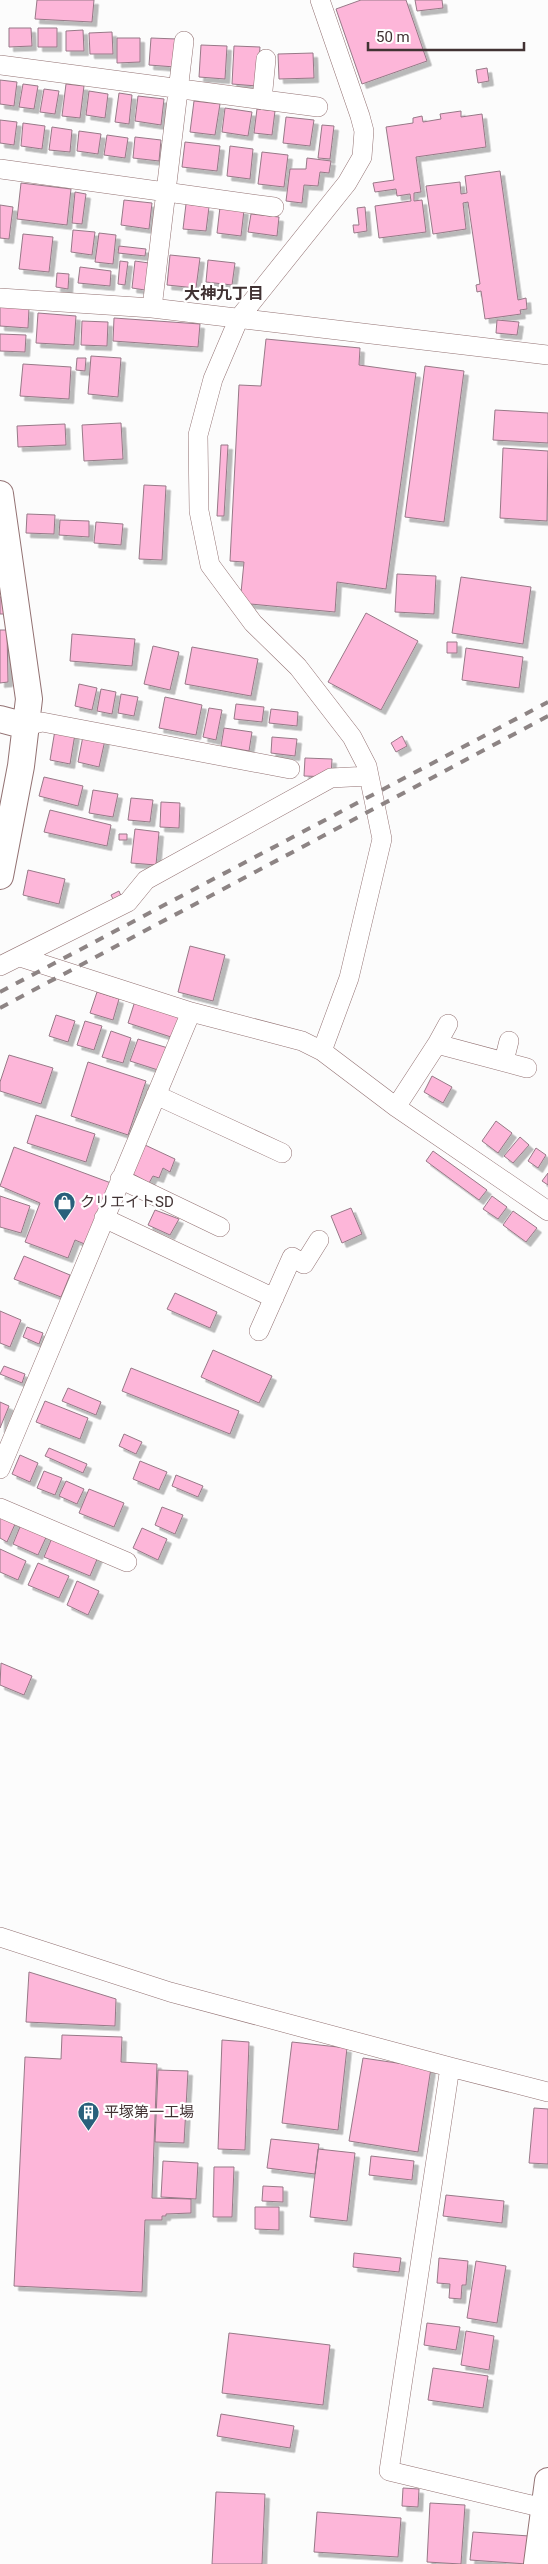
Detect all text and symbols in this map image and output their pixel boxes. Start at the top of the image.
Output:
scale bar [368,20,524,52]
text: 50 m [376,28,410,46]
district label: 大神九丁目 [184,284,264,303]
shop icon: クリエイトSD [52,1190,76,1221]
place label: クリエイトSD [80,1193,174,1211]
building icon: 平塚第一工場 [76,2100,100,2131]
place label: 平塚第一工場 [104,2103,194,2121]

